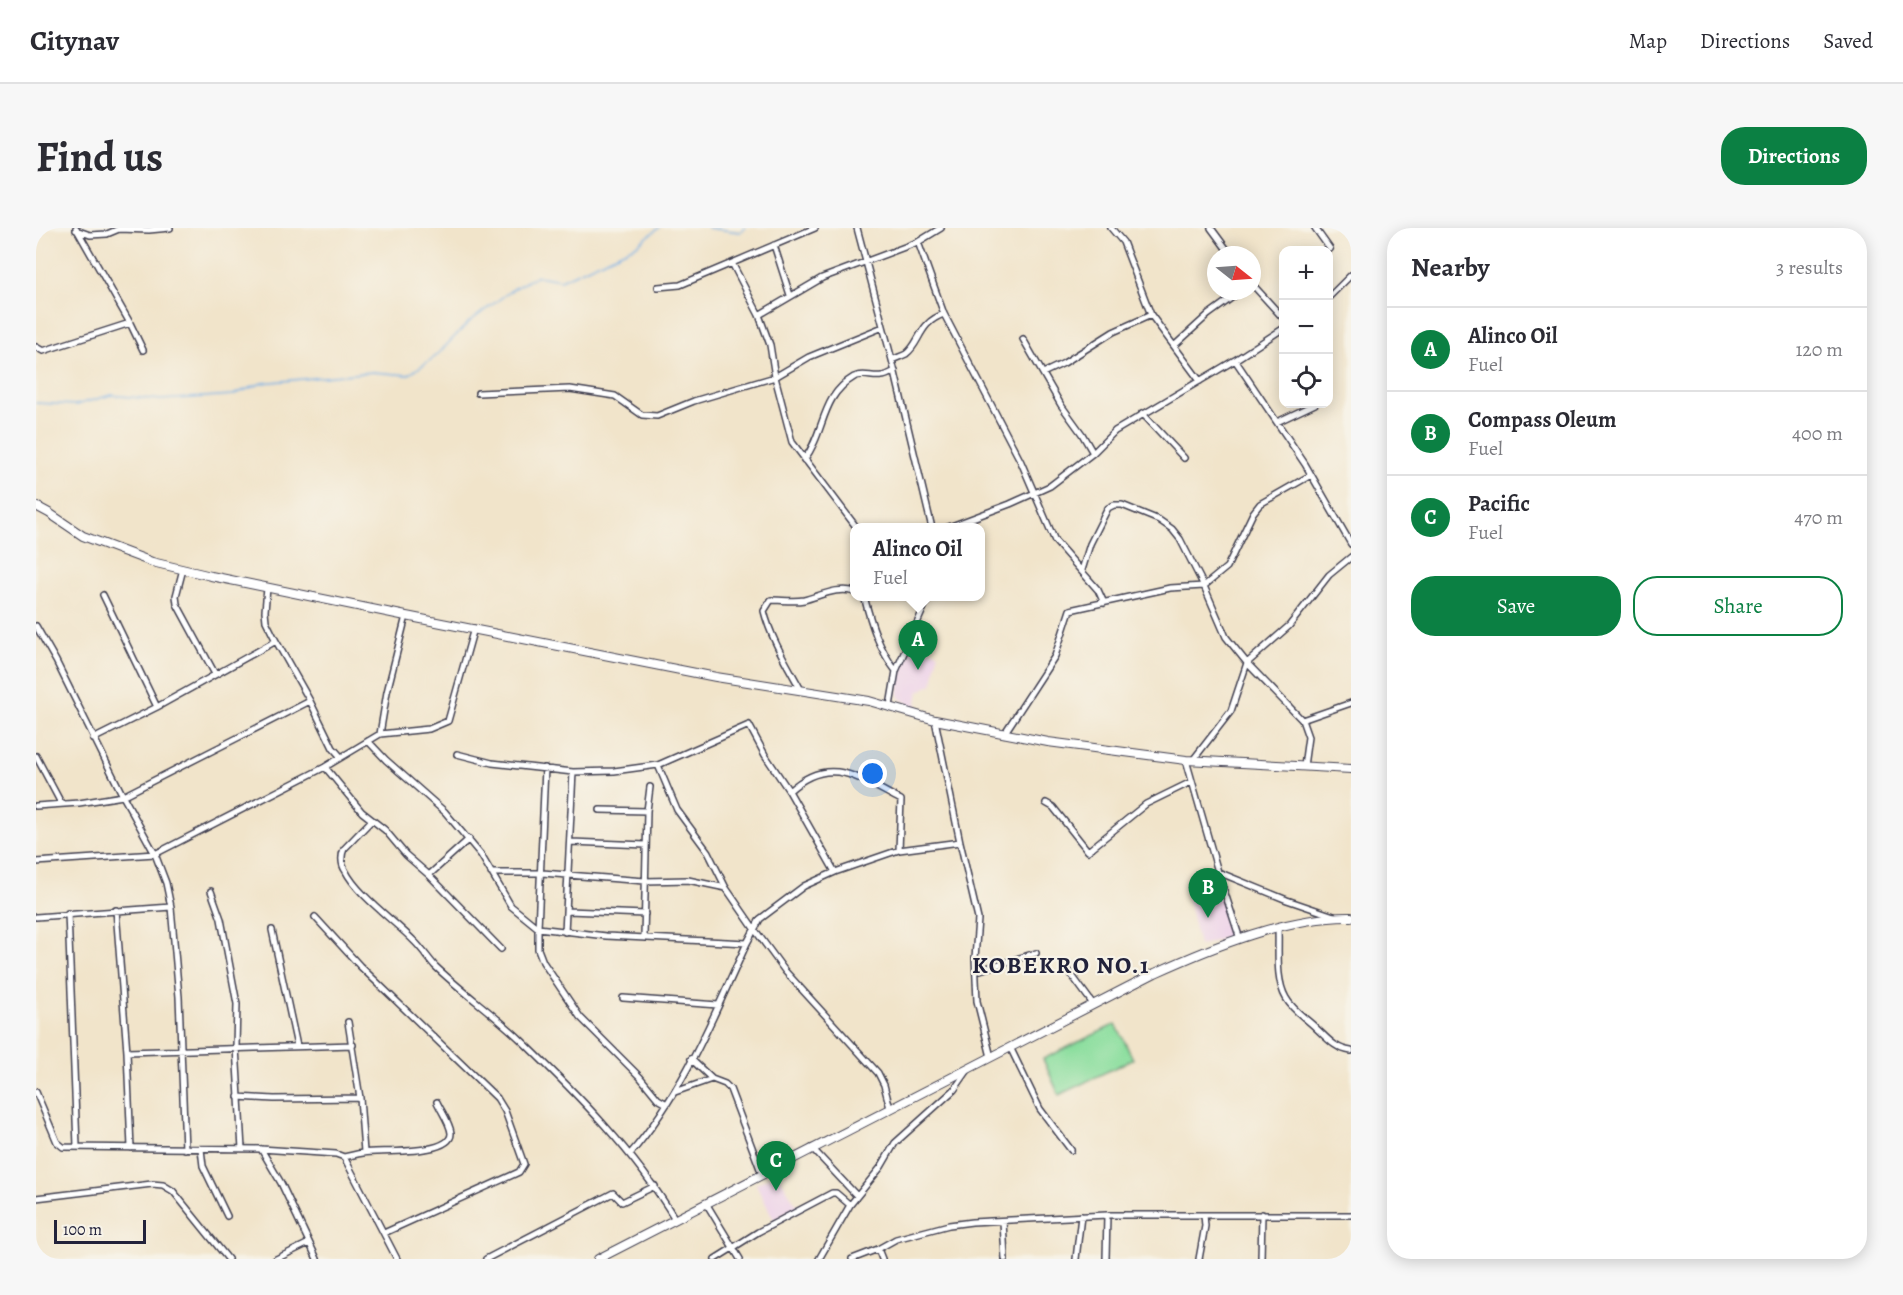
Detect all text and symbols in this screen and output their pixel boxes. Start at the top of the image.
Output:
text: Citynav [30,22,119,60]
text: Map [1629,27,1667,55]
text: Directions [1700,27,1790,55]
text: Saved [1823,27,1873,55]
button: Directions [1721,127,1867,185]
text: Find us [36,128,163,185]
north arrow [1207,246,1261,300]
map controls [1279,246,1333,408]
button: + [1279,246,1333,300]
text: Nearby [1411,250,1490,285]
text: 3 results [1776,254,1843,281]
button: − [1279,300,1333,354]
text: Alinco Oil [1468,321,1557,351]
text: A [1424,336,1437,363]
text: 120 m [1795,336,1843,363]
text: Fuel [1468,351,1503,378]
button: locate [1279,354,1333,408]
text: Compass Oleum [1468,405,1616,435]
text: B [1424,420,1437,447]
text: 400 m [1792,420,1843,447]
text: Fuel [1468,435,1503,462]
text: Pacific [1468,489,1530,519]
text: C [1424,504,1437,531]
text: 470 m [1794,504,1843,531]
text: Fuel [1468,519,1503,546]
popup [850,523,985,601]
text: Alinco Oil [873,534,962,564]
text: Fuel [873,564,908,591]
button: Save [1411,576,1621,636]
button: Share [1633,576,1843,636]
pin: A [898,620,938,670]
your location [858,759,887,788]
pin: B [1188,868,1228,918]
district label: KOBEKRO NO.1 [972,949,1150,981]
pin: C [756,1142,796,1191]
scale bar [54,1217,146,1244]
text: 100 m [63,1219,102,1241]

